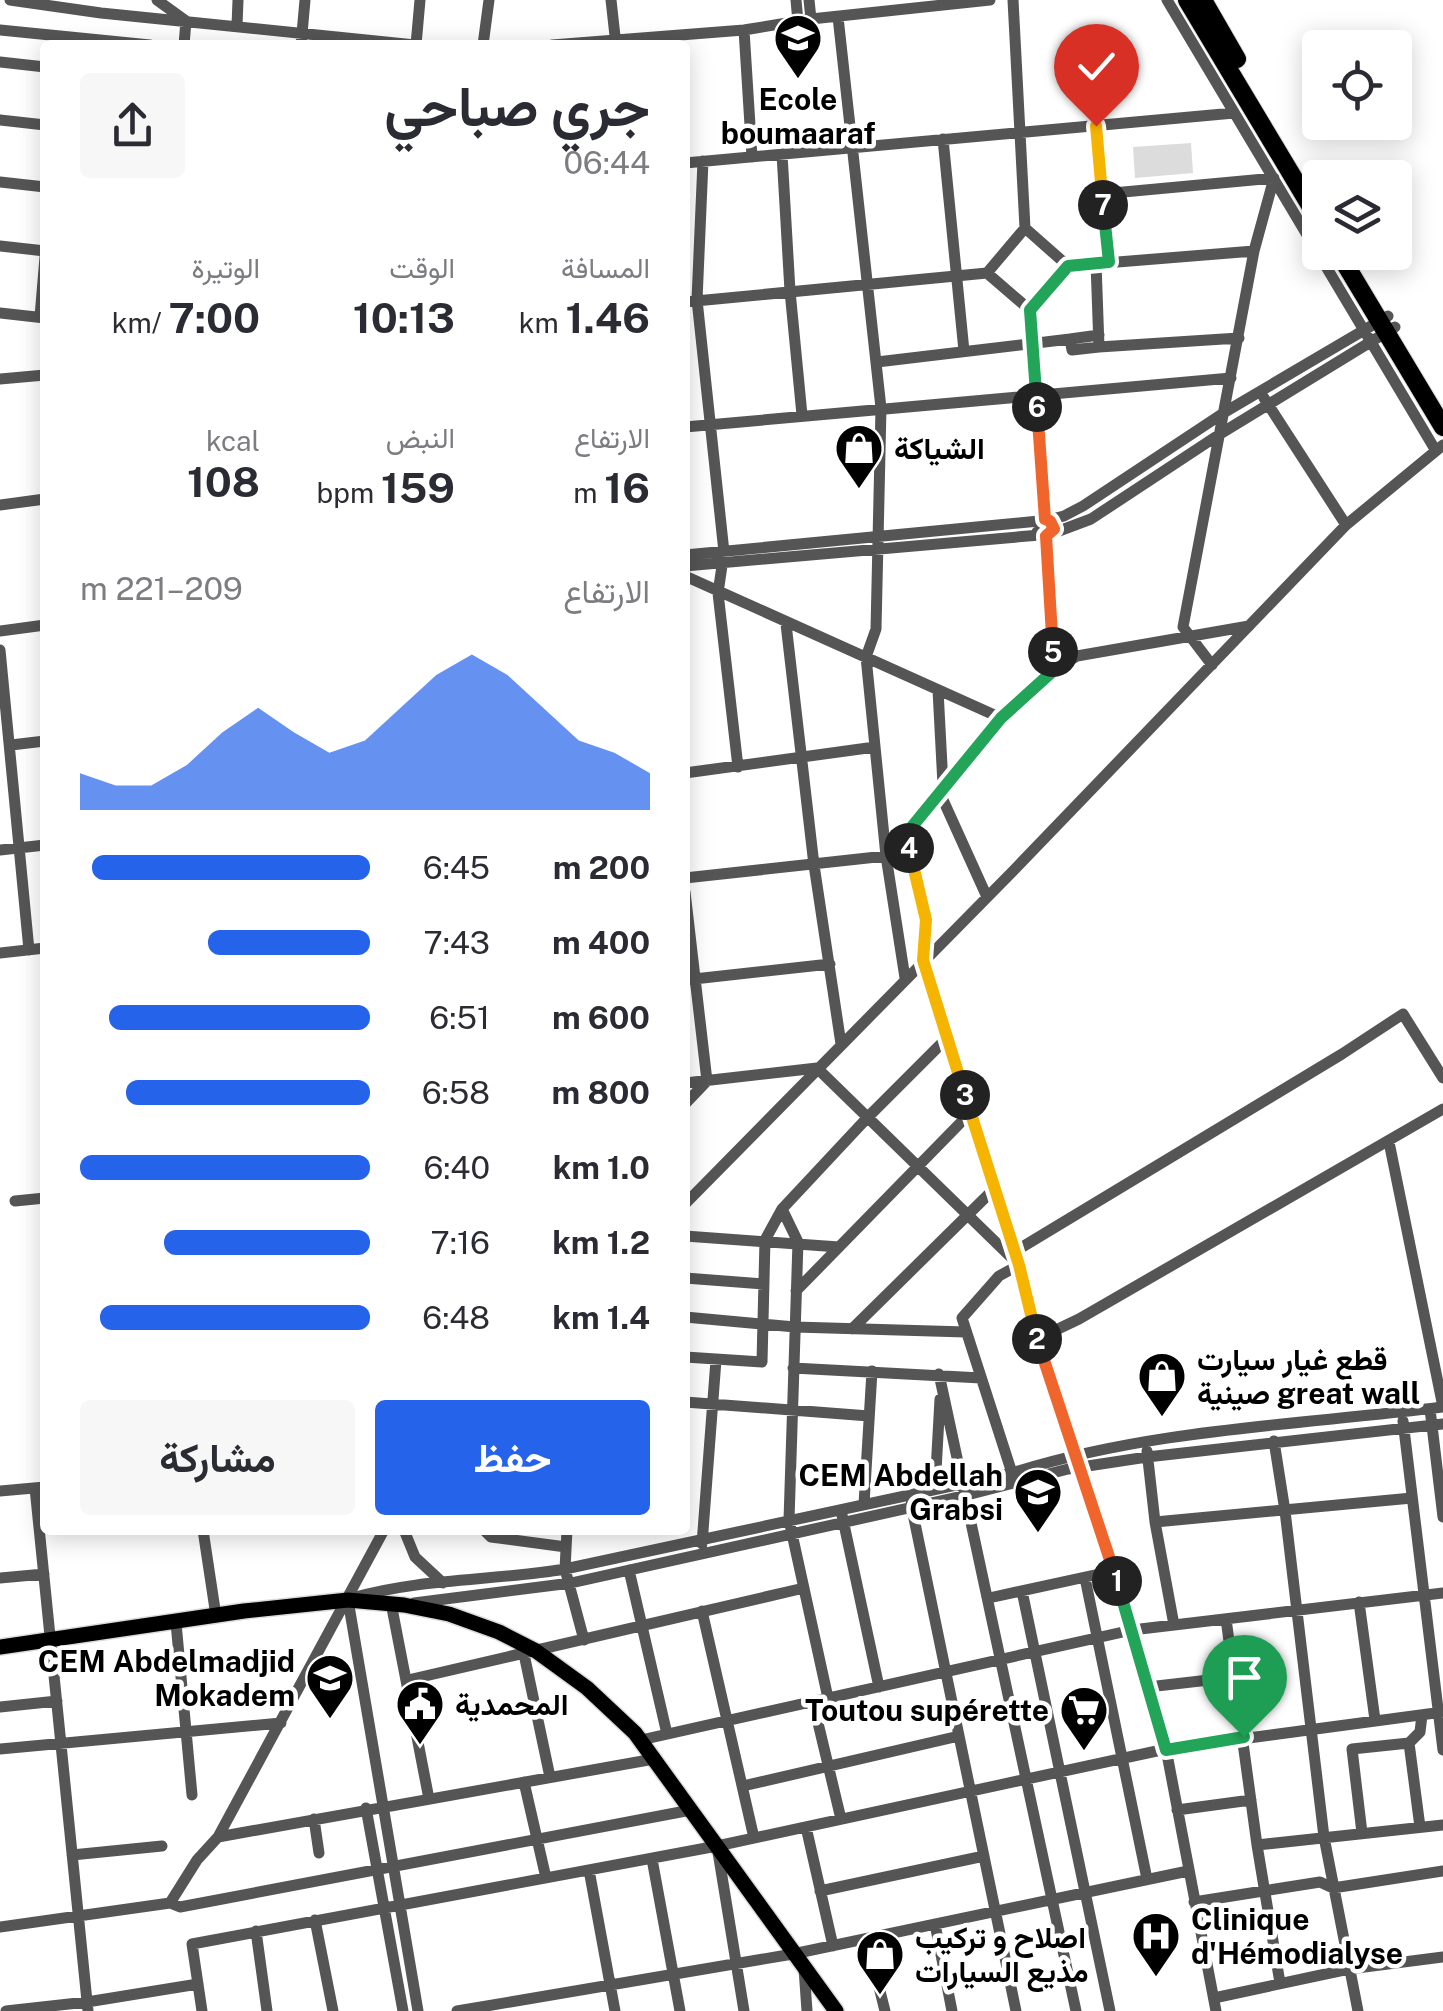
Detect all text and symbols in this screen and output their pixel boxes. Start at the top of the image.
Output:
school or university icon: Ecole boumaaraf [772,12,824,80]
pin [1054,24,1139,127]
map controls [1302,30,1412,270]
button: locate [1302,30,1412,140]
icon: check [1069,39,1124,94]
button: share [80,73,185,178]
text: جري صباحي [384,74,650,138]
place label: Ecole boumaaraf [721,81,875,151]
text: 06:44 [563,144,650,181]
button: layers [1302,160,1412,270]
pin: 7 [1078,180,1128,230]
text: 7 [1094,188,1112,221]
text: الوتيرة [192,251,260,284]
text: الوقت [389,251,455,284]
text: المسافة [561,251,650,284]
text: 7:00 [168,293,260,342]
text: 10:13 [353,293,455,342]
text: 1.46 [566,293,650,342]
text: /km [112,306,168,339]
text: km [519,306,566,339]
pin: 6 [1012,382,1062,432]
text: 6 [1028,390,1046,423]
text: النبض [386,421,455,454]
text: الارتفاع [574,421,650,454]
shop icon: الشياكة [833,422,885,490]
text: kcal [206,424,260,457]
place label: الشياكة [894,430,985,466]
text: 108 [187,457,260,506]
text: 159 [381,463,455,512]
text: 16 [604,463,650,512]
text: bpm [317,476,381,509]
text: m [573,476,604,509]
text: 209–221 m [80,570,243,607]
text: الارتفاع [563,573,650,610]
pin: 5 [1028,627,1078,677]
text: 5 [1044,635,1062,668]
pin: 4 [884,823,934,873]
text: 4 [900,831,918,864]
text: 6:45 [423,849,490,886]
text: 200 m [553,849,650,886]
text: 7:43 [424,924,490,961]
text: 400 m [552,924,650,961]
text: 6:51 [429,999,490,1036]
text: 600 m [552,999,650,1036]
pin: 3 [940,1070,990,1120]
text: 6:58 [422,1074,490,1111]
text: 800 m [552,1074,650,1111]
text: 3 [956,1078,974,1111]
text: 6:40 [423,1149,490,1186]
text: 1.0 km [553,1149,650,1186]
text: 7:16 [431,1224,490,1261]
text: 1.2 km [552,1224,650,1261]
text: 6:48 [422,1299,490,1336]
text: 1.4 km [552,1299,650,1336]
pin: 2 [1012,1314,1062,1364]
text: 2 [1028,1322,1046,1355]
place label: قطع غيار سيارت صينية great wall [1197,1341,1420,1411]
shop icon: قطع غيار سيارت صينية great wall [1136,1350,1188,1418]
button: مشاركة [80,1400,355,1515]
button: حفظ [375,1400,650,1515]
place label: CEM Abdellah Grabsi [799,1457,1003,1527]
school or university icon: CEM Abdellah Grabsi [1012,1466,1064,1534]
pin: 1 [1092,1556,1142,1606]
text: 1 [1111,1564,1123,1597]
pin [1202,1635,1287,1738]
place label: CEM Abdelmadjid Mokadem [38,1643,295,1713]
icon: arrive [1217,1650,1272,1705]
school or university icon: CEM Abdelmadjid Mokadem [304,1652,356,1720]
public building icon: المحمدية [394,1678,446,1746]
supermarket icon: Toutou supérette [1058,1684,1110,1752]
place label: المحمدية [455,1686,569,1722]
place label: Toutou supérette [805,1692,1049,1728]
place label: Clinique d'Hémodialyse [1191,1901,1403,1971]
hospital icon: Clinique d'Hémodialyse [1130,1910,1182,1978]
place label: اصلاح و تركيب مذيع السيارات [915,1919,1089,1992]
shop icon: اصلاح و تركيب مذيع السيارات [854,1928,906,1996]

